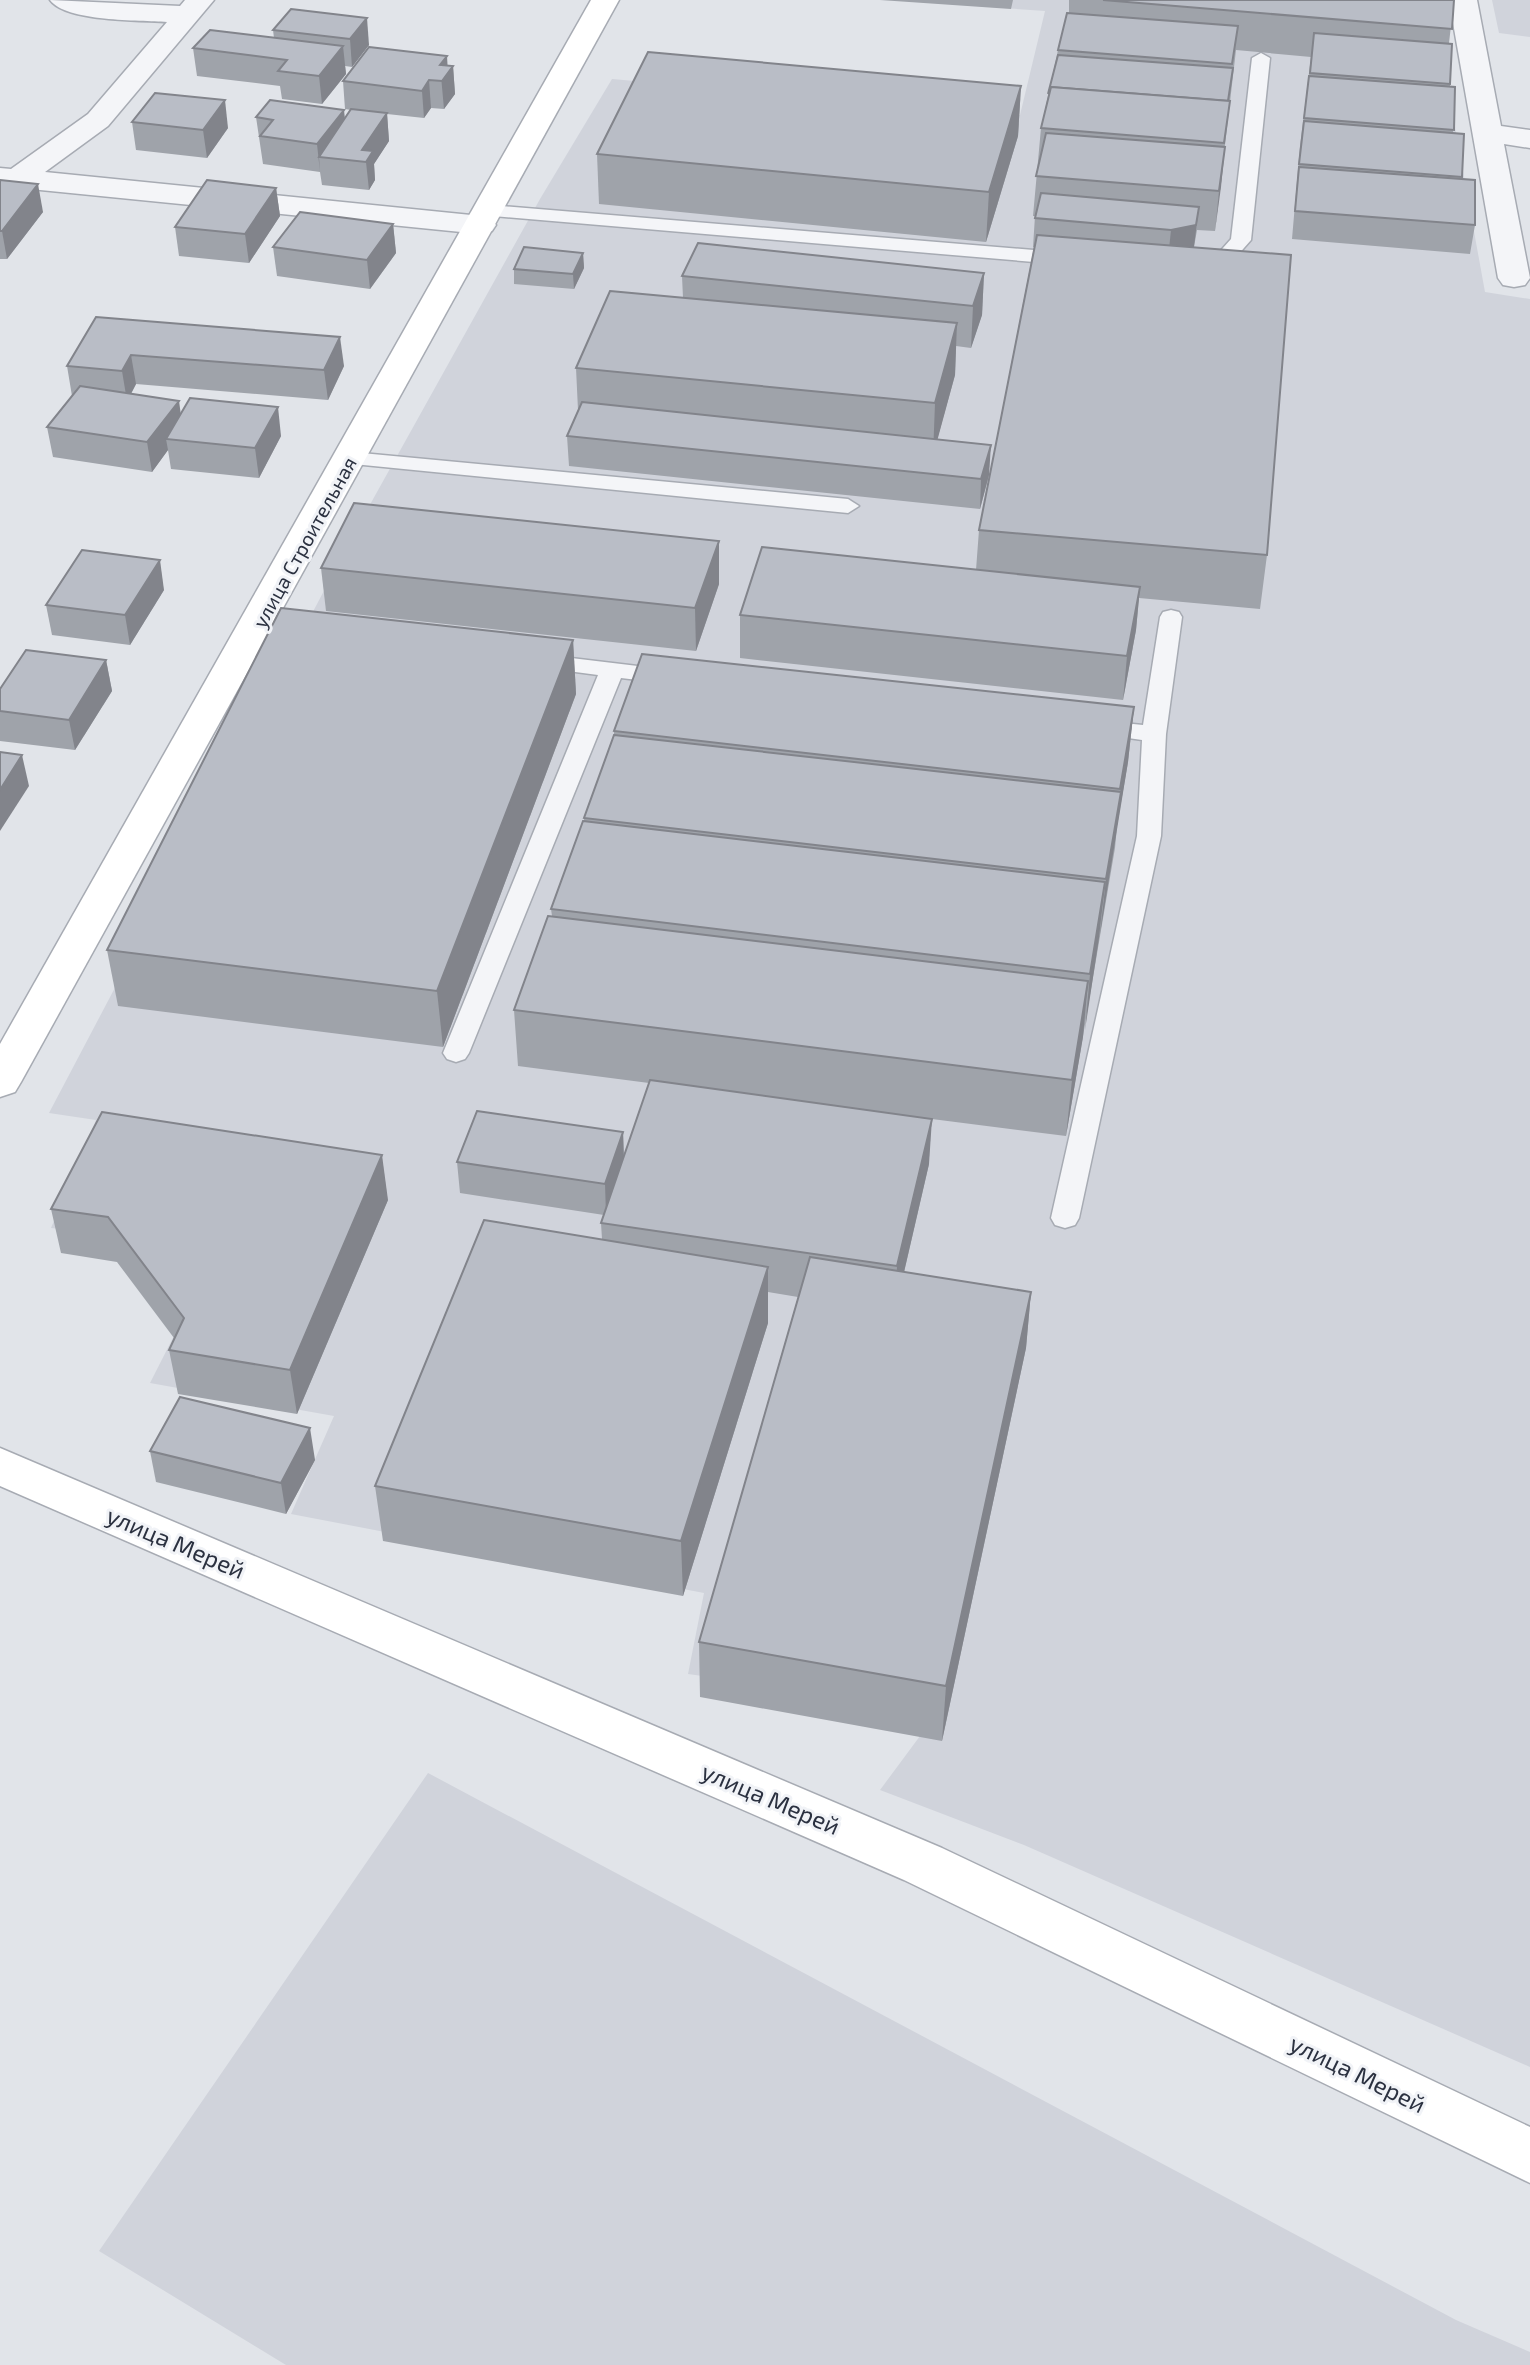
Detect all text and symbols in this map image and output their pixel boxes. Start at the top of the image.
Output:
street label: улица Строительная [247,452,362,632]
street label: улица Мерей [102,1500,250,1585]
street label: улица Мерей [697,1756,845,1841]
street label: улица Мерей [1285,2028,1431,2119]

